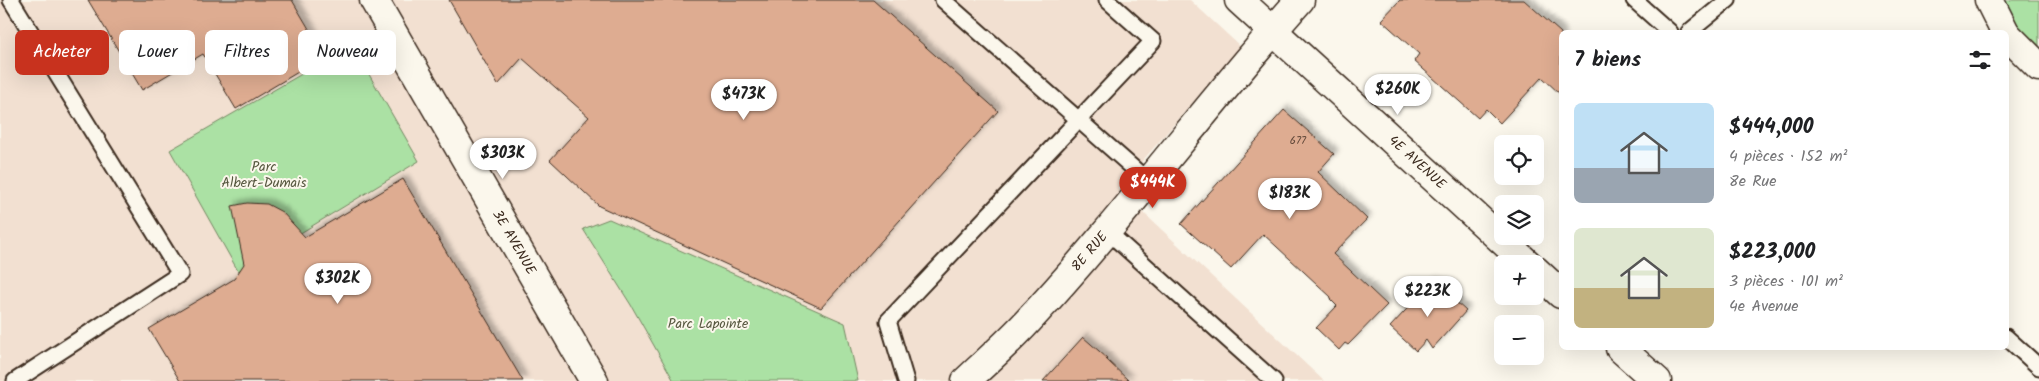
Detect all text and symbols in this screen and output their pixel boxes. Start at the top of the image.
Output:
chip: Acheter [15,30,109,75]
chip: Louer [119,30,195,75]
chip: Filtres [205,30,288,75]
chip: Nouveau [298,30,396,75]
text: 7 biens [1574,44,1641,77]
icon: filters [1966,46,1994,74]
pin: $260K [1363,74,1433,116]
text: $260K [1375,77,1421,102]
pin: $473K [709,78,779,121]
text: $473K [722,82,766,107]
text: $444,000 [1729,111,1814,144]
icon: home [1614,123,1674,183]
street label: 4E AVENUE [1383,130,1451,195]
house number: 677 [1290,132,1307,150]
map controls [1494,135,1544,365]
button: locate [1494,135,1544,185]
pin: $303K [468,138,538,180]
text: $303K [481,141,525,166]
text: 4 pièces · 152 m² [1729,144,1847,169]
park label: Parc Albert-Dumais [222,156,306,194]
pin: $444K [1118,166,1188,209]
text: 8e Rue [1729,169,1777,194]
text: $444K [1130,170,1176,195]
pin: $183K [1255,178,1325,220]
text: $183K [1269,181,1311,206]
button: layers [1494,195,1544,245]
street label: 3E AVENUE [486,206,542,280]
street label: 8E RUE [1066,226,1114,277]
text: $223,000 [1729,236,1815,269]
icon: home [1614,248,1674,308]
button: + [1494,255,1544,305]
pin: $302K [303,262,373,305]
text: $302K [315,266,361,291]
text: 3 pièces · 101 m² [1729,269,1843,294]
pin: $223K [1393,276,1463,318]
text: $223K [1405,279,1451,304]
text: 4e Avenue [1729,294,1799,319]
park label: Parc Lapointe [668,313,749,335]
button: − [1494,315,1544,365]

